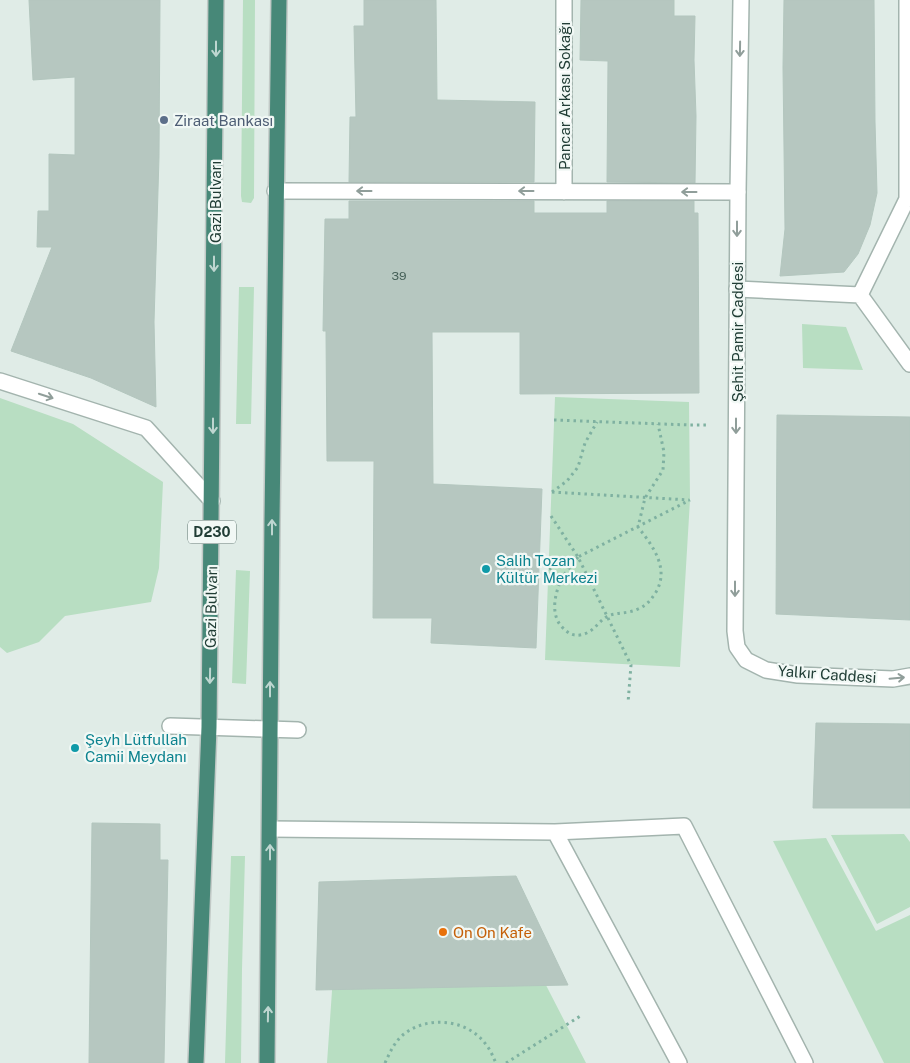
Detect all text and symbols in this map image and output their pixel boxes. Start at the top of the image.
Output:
street label: Pancar Arkası Sokağı [556,22,573,170]
one-way arrow [211,40,221,56]
one-way arrow [735,40,745,56]
place label: Ziraat Bankası [174,112,273,129]
marker: Ziraat Bankası [158,114,170,126]
street label: Gazi Bulvarı [207,161,224,243]
one-way arrow [356,186,372,196]
one-way arrow [519,186,535,196]
one-way arrow [681,187,698,197]
one-way arrow [732,220,742,236]
one-way arrow [209,255,219,271]
street label: Şehit Pamir Caddesi [729,262,746,402]
house number: 39 [392,269,406,283]
one-way arrow [38,392,54,401]
one-way arrow [208,418,218,434]
one-way arrow [731,418,741,434]
one-way arrow [267,519,276,535]
road number: D230 [188,520,236,544]
place label: Salih Tozan Kültür Merkezi [496,552,597,586]
marker: Salih Tozan Kültür Merkezi [480,563,492,575]
street label: Gazi Bulvarı [202,566,220,648]
one-way arrow [730,580,740,596]
street label: Yalkır Caddesi [777,662,877,686]
one-way arrow [205,668,215,684]
one-way arrow [888,673,904,683]
one-way arrow [265,682,275,698]
place label: Şeyh Lütfullah Camii Meydanı [85,731,187,765]
marker: Şeyh Lütfullah Camii Meydanı [69,742,81,754]
one-way arrow [265,844,275,860]
place label: On On Kafe [453,924,532,941]
marker: On On Kafe [437,926,449,938]
one-way arrow [263,1007,273,1023]

